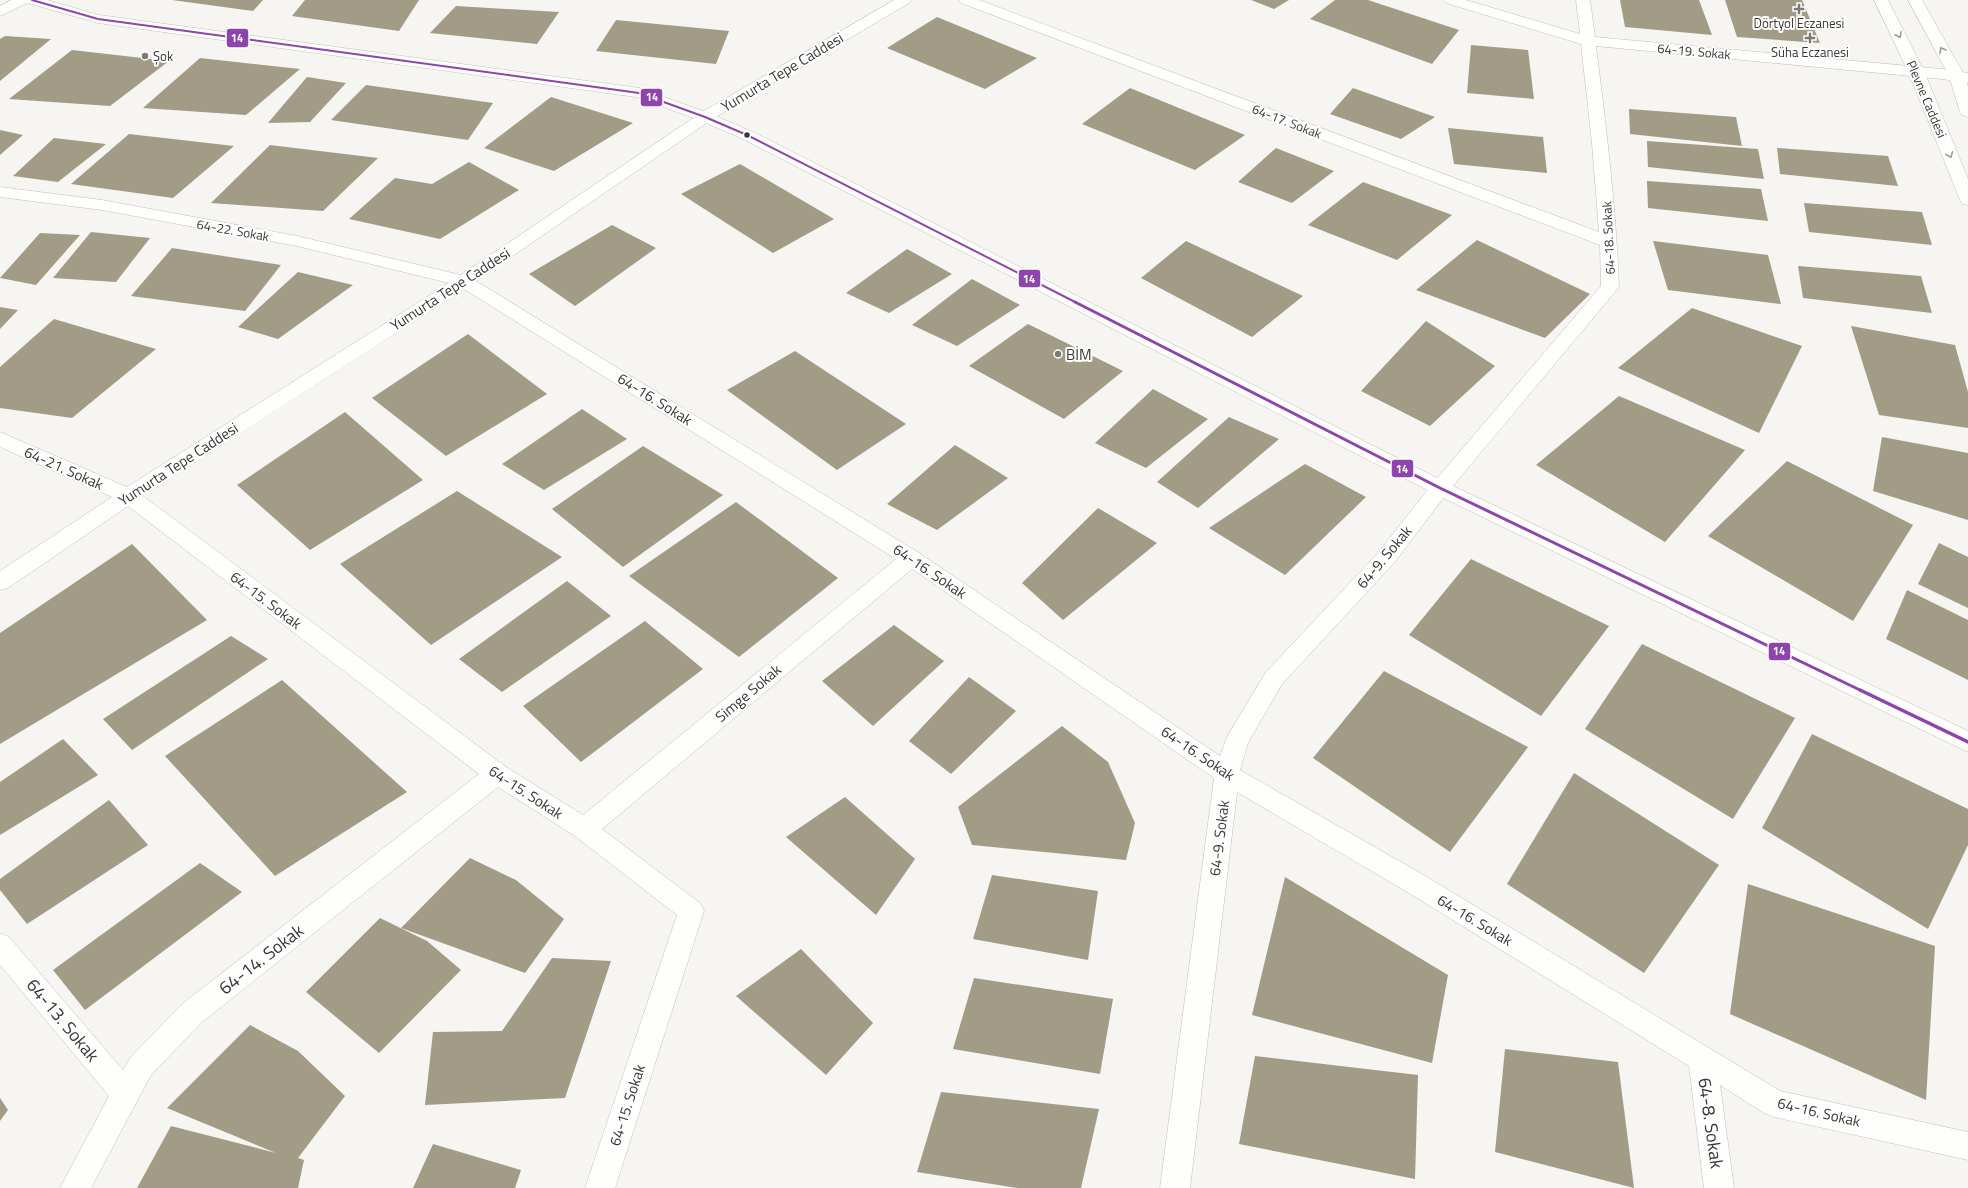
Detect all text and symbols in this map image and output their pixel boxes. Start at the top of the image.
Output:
marker: Dörtyol Eczanesi [1794,4,1804,14]
place label: Dörtyol Eczanesi [1754,13,1844,33]
street label: Yumurta Tepe Caddesi [716,26,848,118]
line badge: 14 [226,28,249,48]
text: 14 [231,30,243,46]
one-way arrow [1894,31,1901,38]
marker: Süha Eczanesi [1805,33,1815,43]
street label: 64-19. Sokak [1657,38,1731,64]
place label: Süha Eczanesi [1771,42,1849,62]
place label: Şok [153,46,173,66]
one-way arrow [1940,47,1947,54]
marker: Şok [140,51,150,61]
street label: Plevne Caddesi [1902,57,1952,141]
line badge: 14 [640,88,663,107]
text: 14 [646,89,658,105]
street label: 64-17. Sokak [1249,99,1325,143]
unlabelled marker [742,130,752,140]
one-way arrow [1945,151,1953,158]
street label: 64-18. Sokak [1596,201,1620,275]
street label: 64-22. Sokak [195,214,271,246]
street label: Yumurta Tepe Caddesi [385,241,515,337]
line badge: 14 [1018,269,1041,288]
text: 14 [1023,271,1035,287]
place label: BİM [1066,343,1092,366]
marker: BİM [1053,349,1063,359]
street label: 64-16. Sokak [613,367,697,431]
street label: Yumurta Tepe Caddesi [113,416,243,512]
street label: 64-21. Sokak [21,440,107,496]
line badge: 14 [1391,459,1414,478]
text: 14 [1396,461,1408,477]
street label: 64-9. Sokak [1351,520,1417,594]
street label: 64-16. Sokak [888,538,972,604]
street label: 64-15. Sokak [225,565,307,635]
line badge: 14 [1768,642,1791,661]
text: 14 [1773,643,1785,659]
street label: Simge Sokak [710,658,786,728]
street label: 64-16. Sokak [1156,720,1240,786]
street label: 64-15. Sokak [484,759,568,825]
street label: 64-9. Sokak [1203,799,1235,877]
street label: 64-16. Sokak [1433,888,1517,952]
street label: 64-14. Sokak [213,917,310,1001]
street label: 64-13. Sokak [20,972,106,1068]
street label: 64-15. Sokak [603,1061,651,1149]
street label: 64-8. Sokak [1691,1076,1731,1171]
street label: 64-16. Sokak [1775,1091,1863,1133]

